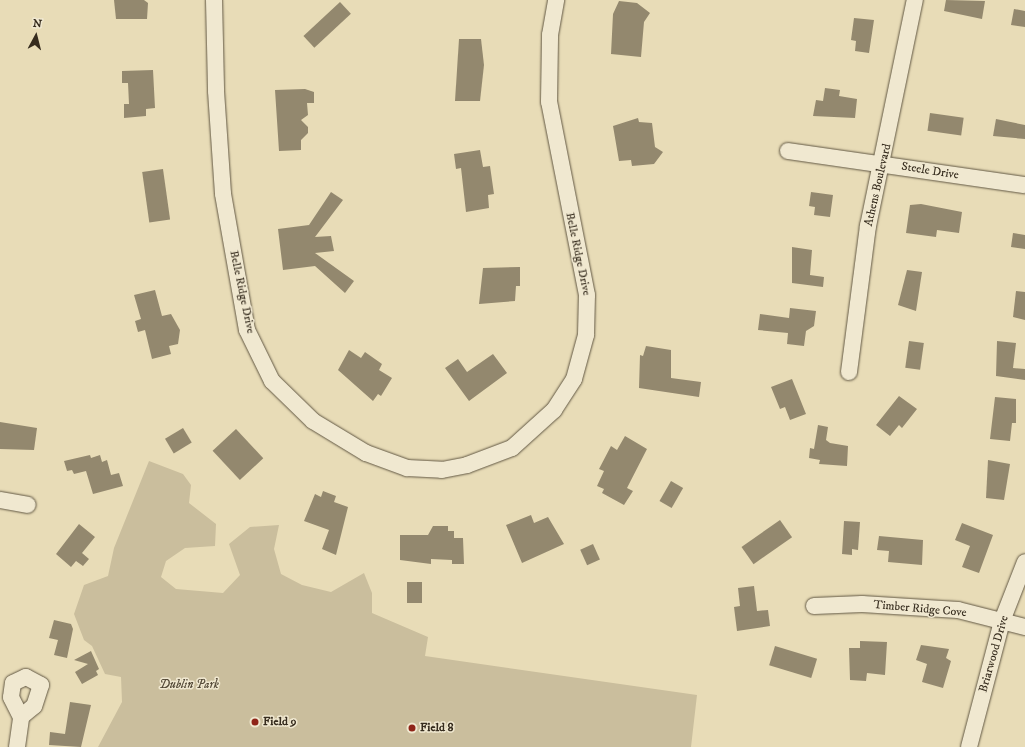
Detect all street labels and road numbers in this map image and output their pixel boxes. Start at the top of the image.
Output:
street label: Athens Boulevard [862,142,894,228]
street label: Steele Drive [900,159,960,183]
street label: Belle Ridge Drive [562,211,594,297]
street label: Belle Ridge Drive [226,249,258,335]
street label: Timber Ridge Cove [873,598,967,620]
street label: Briarwood Drive [976,614,1012,694]

